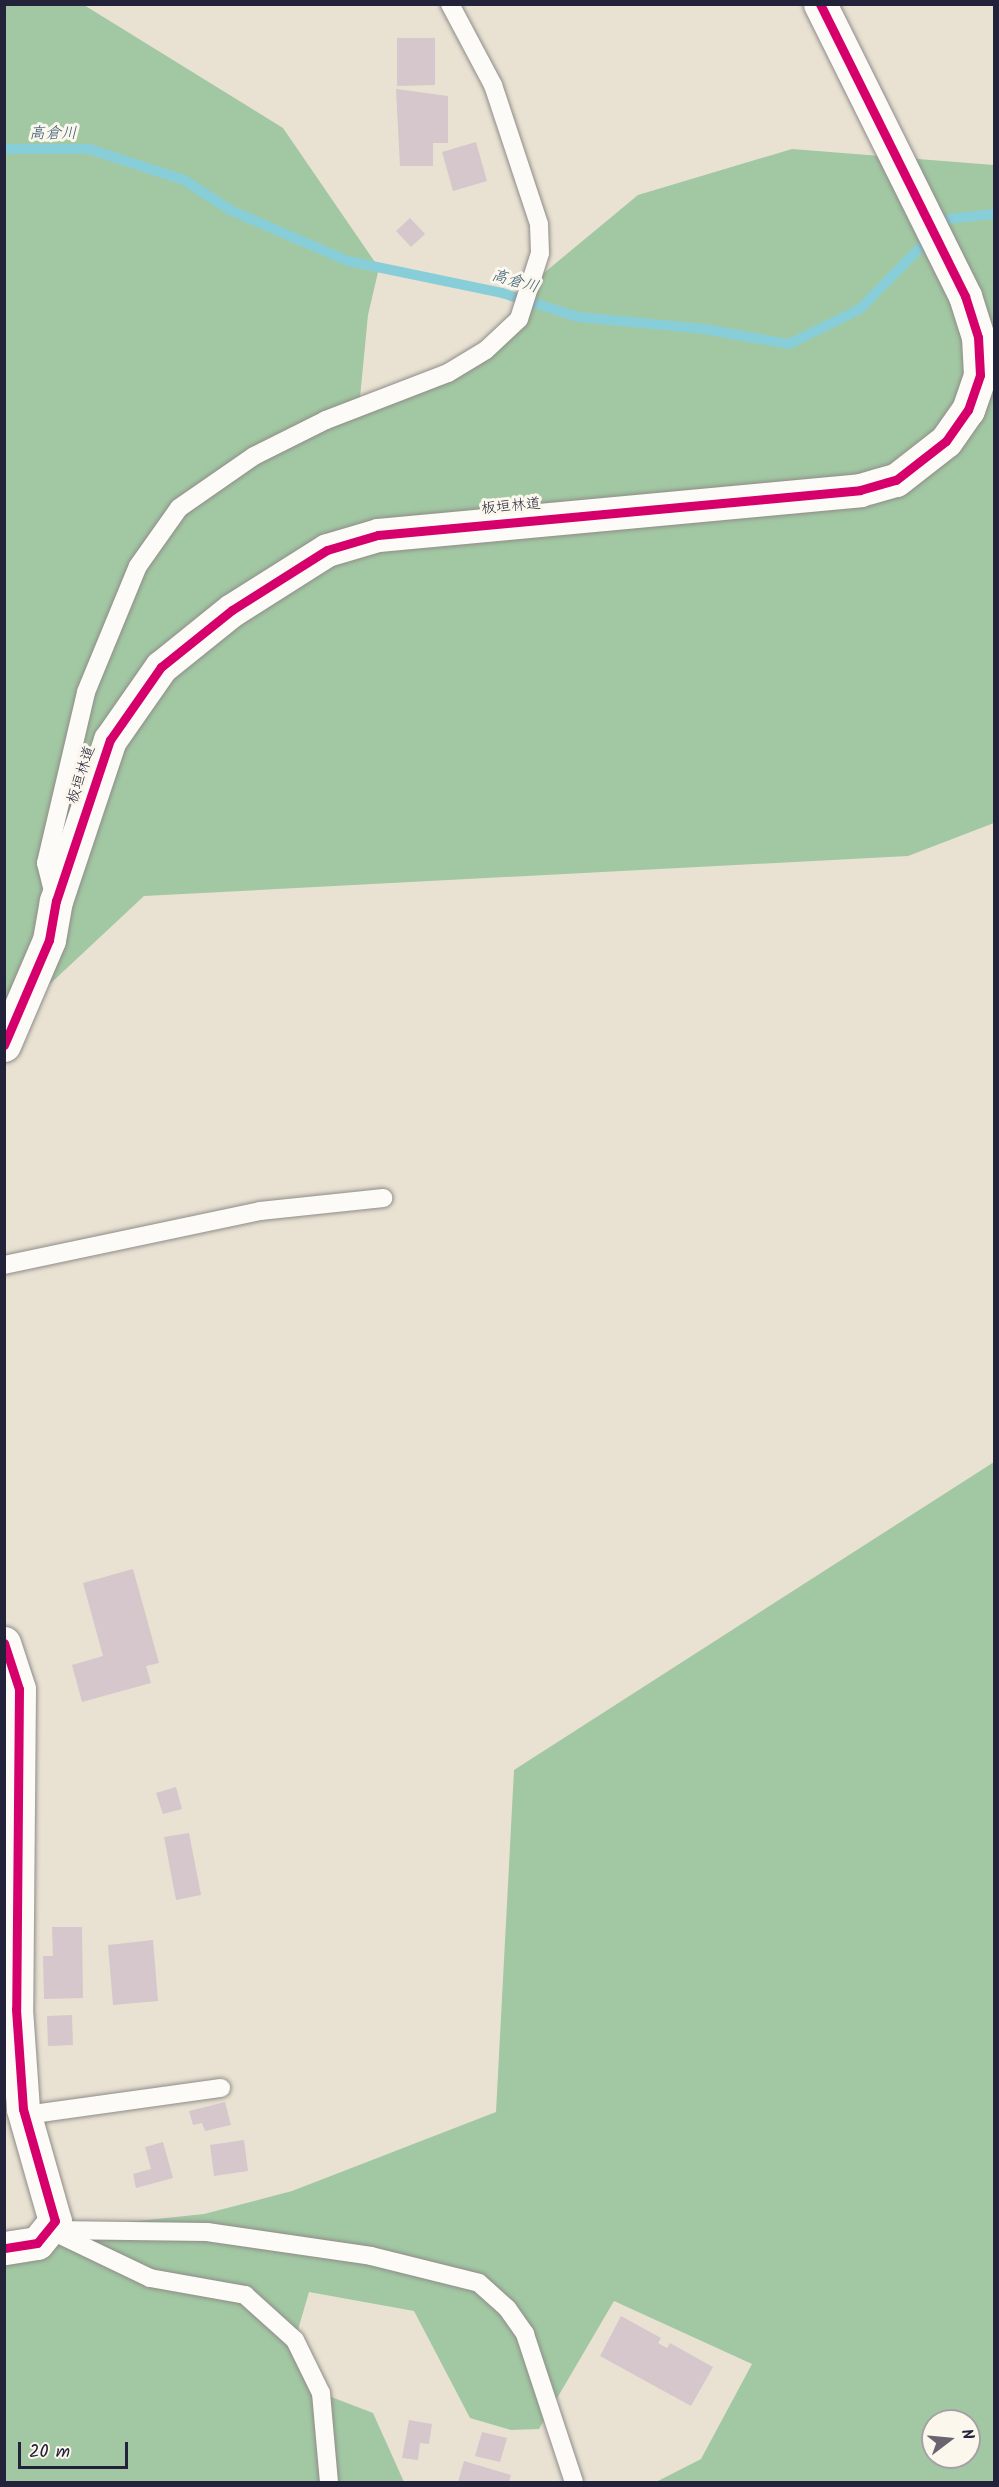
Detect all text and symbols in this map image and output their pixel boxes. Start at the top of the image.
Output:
water label: 高倉川 [29,124,77,144]
water label: 高倉川 [489,266,541,298]
street label: 板垣林道 [480,495,542,519]
street label: 板垣林道 [64,744,100,806]
north arrow [921,2409,981,2469]
text: N [953,2426,980,2443]
scale bar [21,2430,130,2468]
text: 20 m [29,2438,70,2467]

